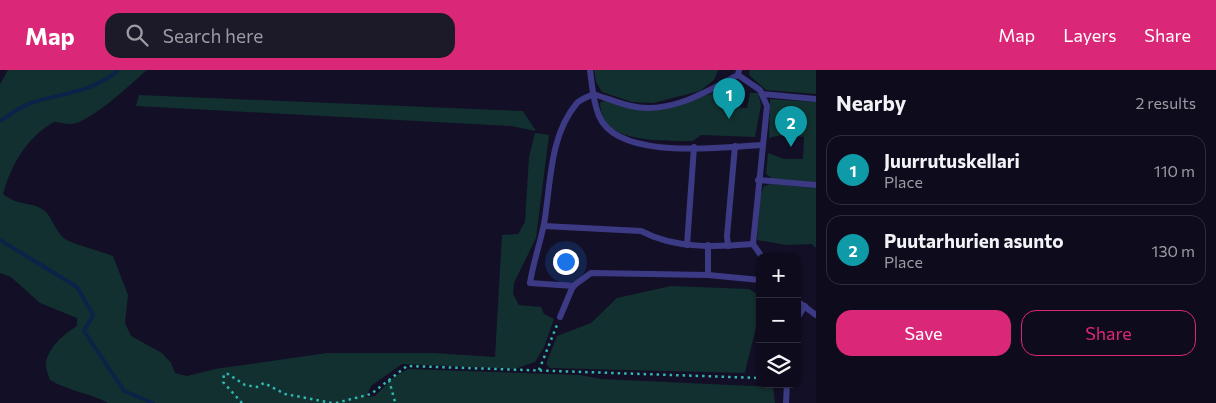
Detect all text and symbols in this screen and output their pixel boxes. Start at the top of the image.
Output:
search box [105,13,455,58]
text: Map [25,21,75,50]
icon: search [123,21,151,49]
text: Search here [163,24,263,47]
text: Map [998,24,1035,46]
text: Layers [1063,24,1116,46]
text: Share [1144,24,1191,46]
pin: 1 [713,78,745,119]
text: Nearby [836,90,906,115]
text: 2 results [1135,93,1196,112]
pin: 2 [775,106,807,147]
text: Juurrutuskellari [884,149,1020,172]
text: 1 [849,161,857,180]
text: 110 m [1154,161,1195,180]
text: Place [884,172,923,191]
text: Puutarhurien asunto [884,229,1063,252]
text: 2 [848,241,858,260]
text: 130 m [1152,241,1195,260]
your location [553,249,579,275]
text: Place [884,252,923,271]
map controls [756,253,801,388]
button: + [756,253,801,298]
button: − [756,298,801,343]
button: Save [836,310,1011,356]
button: Share [1021,310,1196,356]
button: layers [756,343,801,388]

